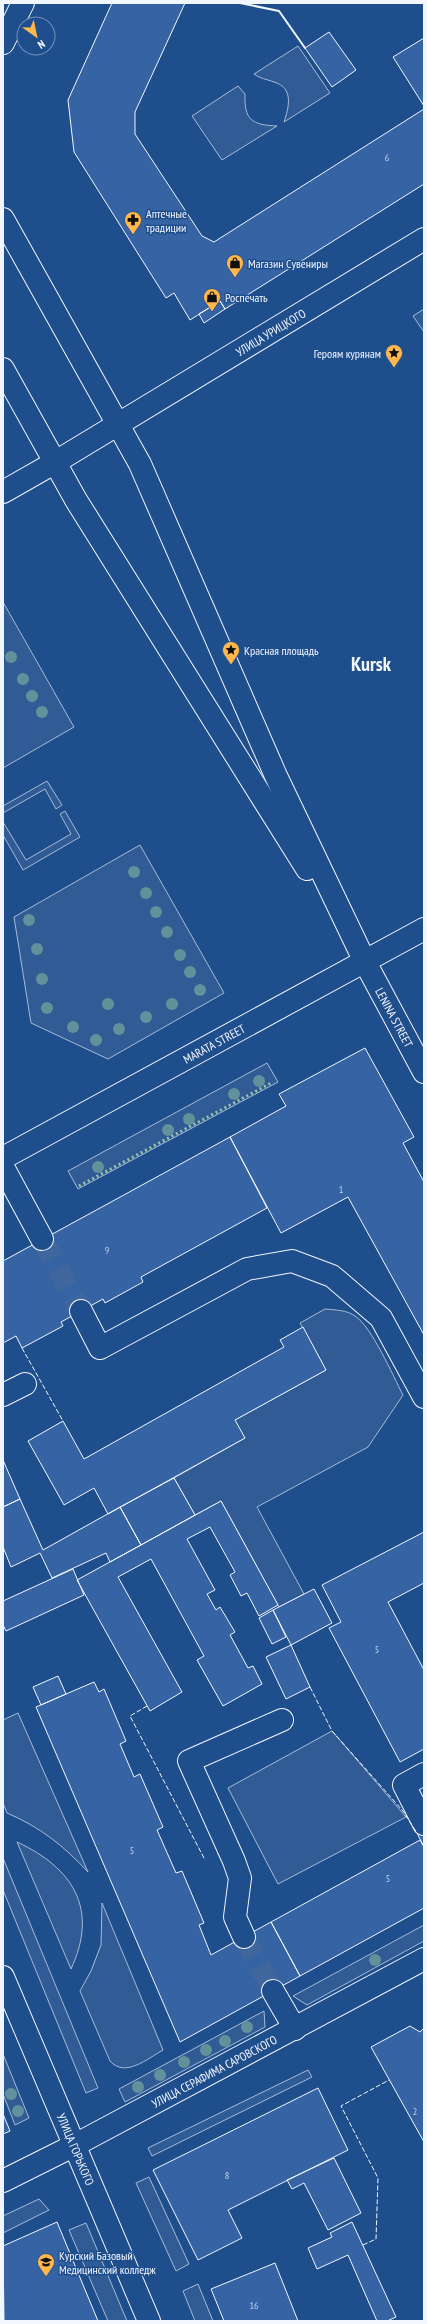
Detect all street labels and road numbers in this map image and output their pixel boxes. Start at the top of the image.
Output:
street label: УЛИЦА УРИЦКОГО [233,305,308,359]
street label: LENINA STREET [373,985,417,1050]
street label: MARATA STREET [180,1020,248,1066]
street label: УЛИЦА СЕРАФИМА САРОВСКОГО [149,2031,280,2110]
street label: УЛИЦА ГОРЬКОГО [54,2111,98,2188]

